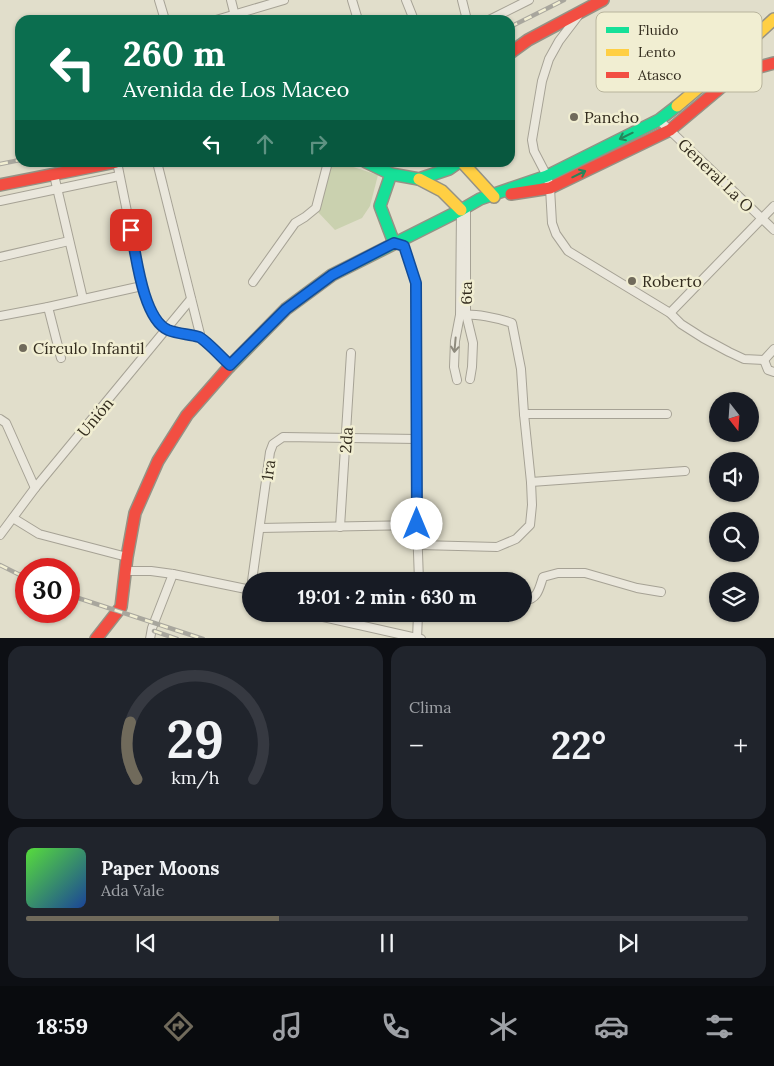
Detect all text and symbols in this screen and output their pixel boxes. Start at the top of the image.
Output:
legend [596,12,762,92]
text: Fluido [638,21,678,39]
text: 260 m [123,31,225,76]
icon: left [40,35,105,100]
text: Lento [638,43,676,61]
text: Atasco [637,66,681,84]
text: Avenida de Los Maceo [123,75,349,103]
place label: Pancho [584,107,639,127]
marker: Pancho [568,111,580,123]
icon: left [198,130,226,158]
icon: ahead [251,130,279,158]
icon: right [304,130,332,158]
one-way arrow [619,132,634,141]
street label: General La O [674,134,758,216]
one-way arrow [571,169,586,178]
pin [110,209,152,251]
icon: arrive [117,216,145,244]
place label: Roberto [642,271,702,291]
marker: Roberto [626,275,638,287]
street label: 6ta [456,281,476,305]
one-way arrow [450,337,460,353]
place label: Círculo Infantil [33,338,145,358]
marker: Círculo Infantil [17,342,29,354]
north arrow [709,392,759,442]
map controls [709,392,759,622]
street label: Unión [73,393,117,441]
street label: 2da [335,426,357,454]
button: sound [709,452,759,502]
street label: 1ra [257,458,279,482]
position arrow [390,497,442,549]
button: search [709,512,759,562]
speed limit sign: 30 [15,558,80,623]
button: layers [709,572,759,622]
text: 19:01 · 2 min · 630 m [298,585,476,609]
text: Clima [409,697,452,717]
text: 29 [167,706,224,772]
text: 22° [551,721,606,769]
text: − [409,728,424,764]
text: + [733,728,748,764]
text: km/h [171,766,220,789]
text: Paper Moons [101,856,220,880]
text: Ada Vale [101,880,164,900]
icon: previous [132,929,160,957]
icon: pause [373,929,401,957]
icon: next [614,929,642,957]
icon: directions [161,1009,196,1044]
icon: music [270,1009,305,1044]
icon: phone [378,1009,413,1044]
icon: climate [486,1009,521,1044]
icon: car [594,1009,629,1044]
icon: filters [702,1009,737,1044]
text: 18:59 [37,1012,88,1040]

